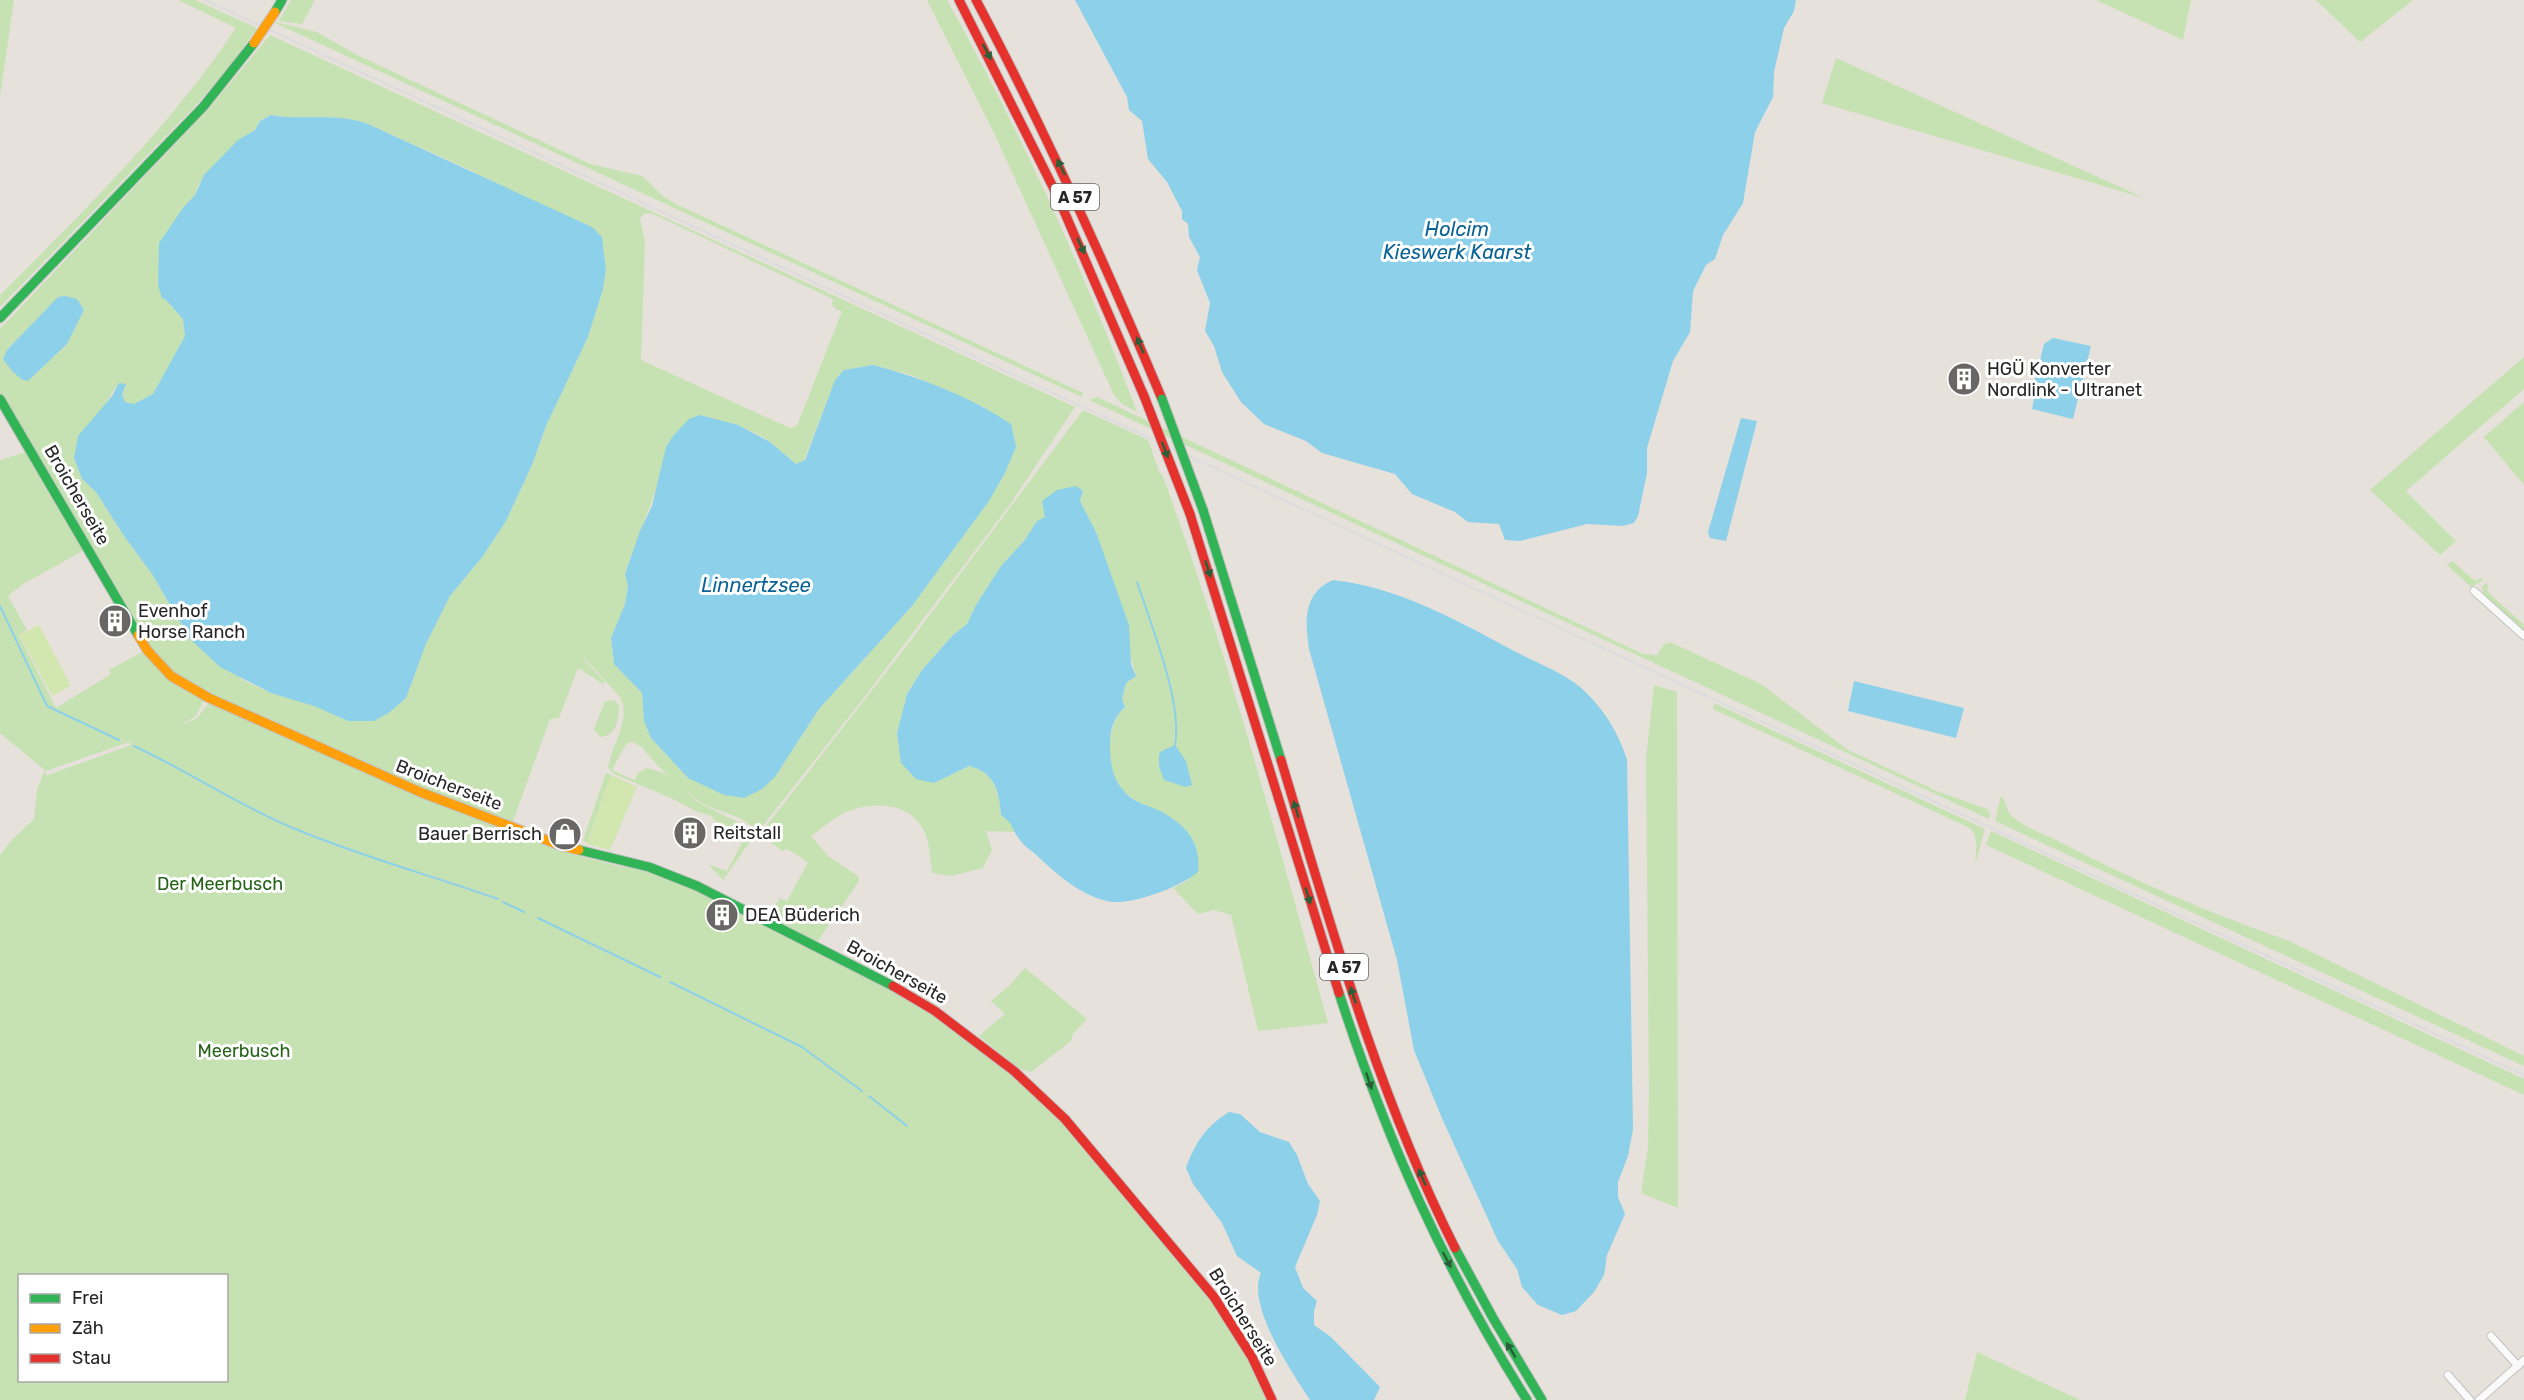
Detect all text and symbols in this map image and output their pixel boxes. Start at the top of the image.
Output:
one-way arrow [982,43,992,60]
one-way arrow [1056,158,1066,175]
road number: A 57 [1051,184,1099,210]
water label: Holcim Kieswerk Kaarst [1383,217,1531,264]
one-way arrow [1077,237,1086,255]
one-way arrow [1135,336,1145,354]
place label: HGÜ Konverter Nordlink - Ultranet [1987,358,2142,401]
building icon: HGÜ Konverter Nordlink - Ultranet [1946,361,1982,397]
street label: Broicherseite [39,441,115,549]
one-way arrow [1161,441,1171,459]
one-way arrow [1204,560,1213,578]
water label: Linnertzsee [701,573,811,597]
place label: Evenhof Horse Ranch [138,600,245,643]
building icon: Evenhof Horse Ranch [97,603,133,639]
street label: Broicherseite [393,755,505,815]
one-way arrow [1291,800,1300,818]
building icon: Reitstall [672,815,708,851]
shop icon: Bauer Berrisch [547,816,583,852]
place label: Reitstall [713,822,781,844]
place label: Bauer Berrisch [418,823,542,845]
park label: Der Meerbusch [157,873,283,895]
one-way arrow [1304,887,1313,905]
building icon: DEA Büderich [704,897,740,933]
place label: DEA Büderich [745,904,860,926]
street label: Broicherseite [843,935,951,1009]
road number: A 57 [1320,954,1368,980]
one-way arrow [1348,986,1357,1004]
park label: Meerbusch [198,1040,290,1062]
one-way arrow [1364,1073,1374,1091]
one-way arrow [1417,1168,1427,1186]
one-way arrow [1442,1252,1452,1269]
street label: Broicherseite [1204,1264,1282,1370]
legend [18,1274,228,1382]
text: Frei [72,1287,103,1309]
text: Zäh [72,1317,104,1339]
one-way arrow [1506,1342,1517,1358]
text: Stau [72,1347,111,1369]

